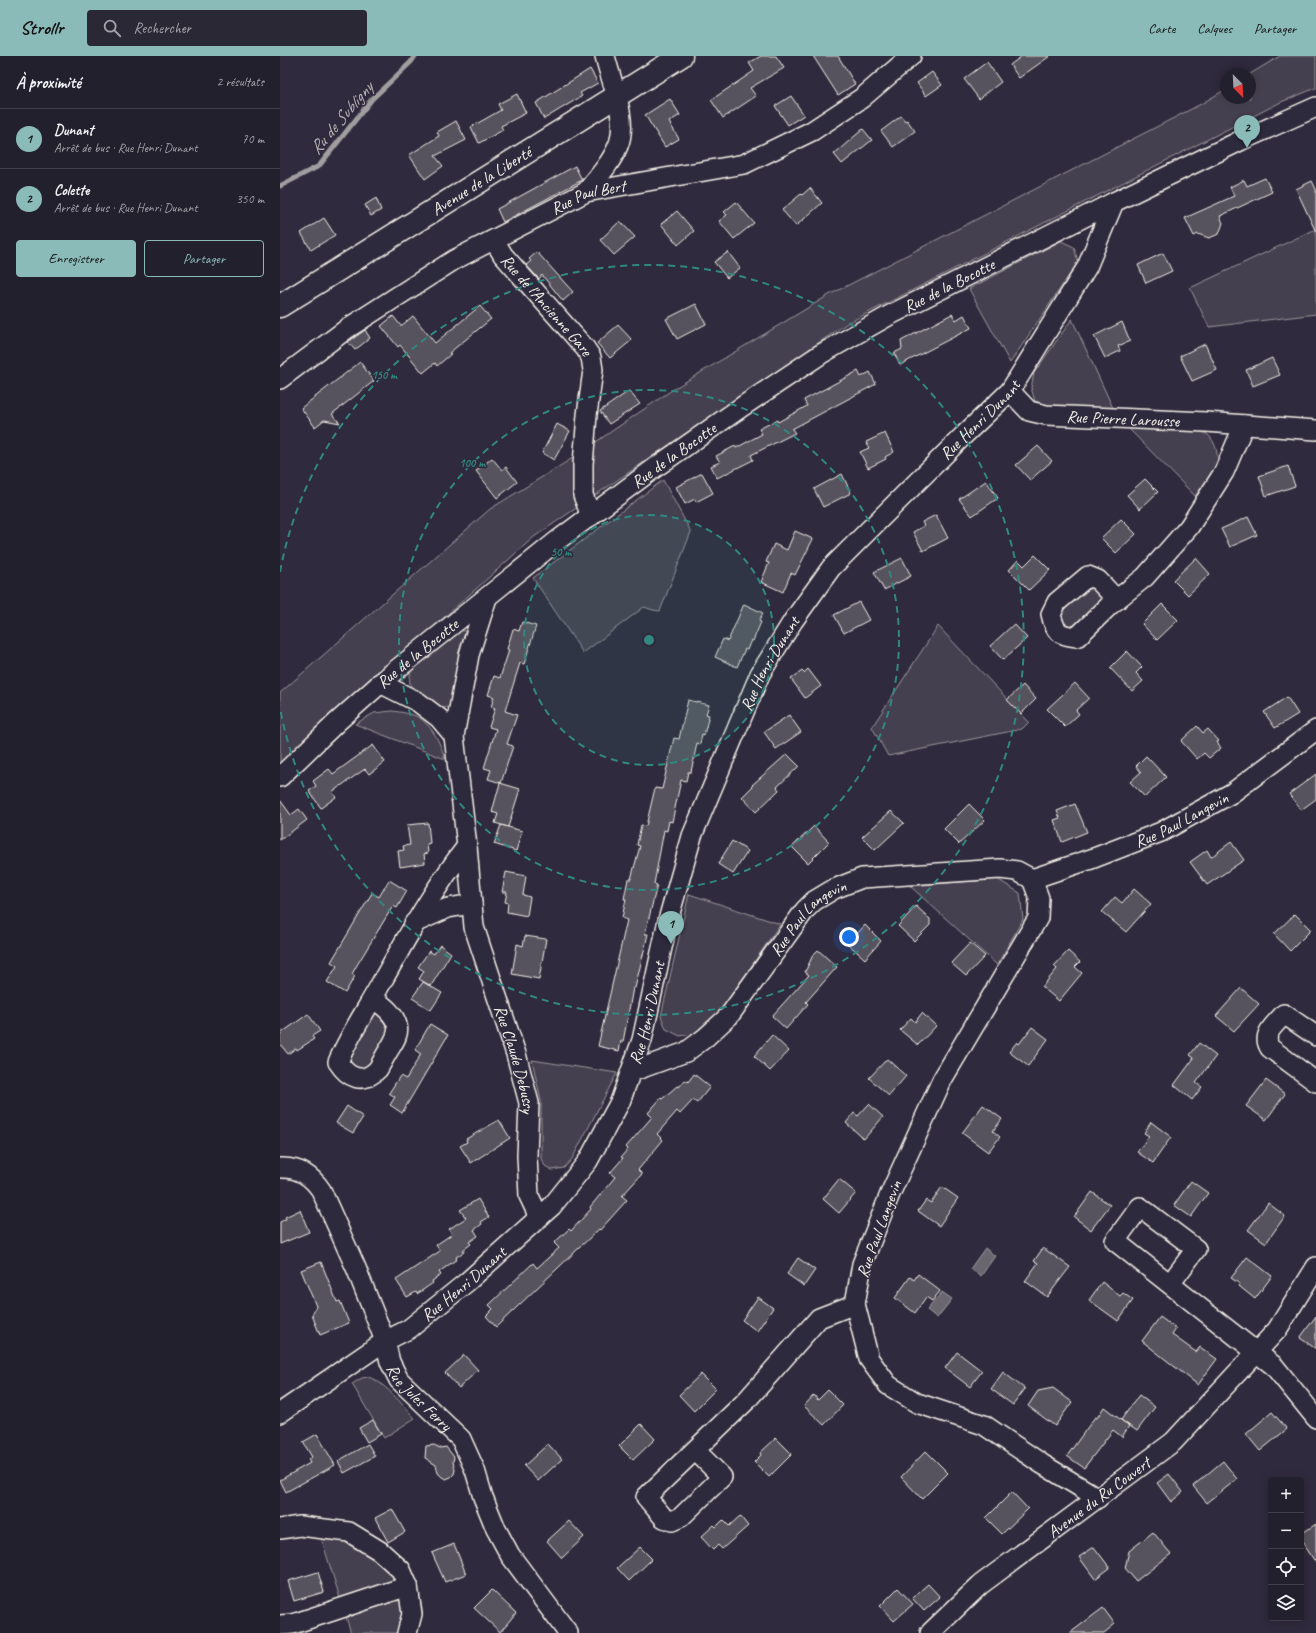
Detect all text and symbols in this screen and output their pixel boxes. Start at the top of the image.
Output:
search box [87,10,367,46]
text: Strollr [20,16,63,40]
icon: search [101,17,123,39]
text: Rechercher [133,19,191,38]
text: Carte [1148,20,1175,37]
text: Calques [1197,20,1232,37]
text: Partager [1254,20,1296,37]
north arrow [1220,68,1256,104]
text: À proximité [16,72,81,93]
text: 2 résultats [216,74,264,90]
water label: Ru de Subligny [304,75,379,159]
pin: 2 [1234,115,1260,148]
text: Dunant [54,121,93,140]
text: 1 [26,131,32,147]
text: 70 m [242,131,264,147]
text: Arrêt de bus · Rue Henri Dunant [54,140,198,156]
street label: Avenue de la Liberté [427,140,537,220]
street label: Rue Paul Bert [547,174,629,219]
text: Colette [54,181,89,200]
text: 2 [26,191,32,207]
text: 350 m [236,191,264,207]
text: Arrêt de bus · Rue Henri Dunant [54,200,198,216]
button: Enregistrer [16,240,136,277]
button: Partager [144,240,264,277]
street label: Rue de l'Ancienne Gare [496,250,598,361]
street label: Rue de la Bocotte [900,253,999,317]
text: 150 m [371,367,398,383]
street label: Rue Henri Dunant [935,374,1026,464]
street label: Rue Pierre Larousse [1066,405,1181,431]
street label: Rue de la Bocotte [627,417,721,492]
text: 100 m [459,455,486,471]
text: 50 m [551,544,572,560]
street label: Rue Henri Dunant [735,610,805,714]
street label: Rue de la Bocotte [372,613,464,693]
centre of rings [642,633,656,647]
street label: Rue Paul Langevin [1132,787,1232,852]
street label: Rue Paul Langevin [765,875,849,960]
pin: 1 [658,911,684,944]
your location [839,927,859,947]
street label: Rue Henri Dunant [624,957,670,1067]
street label: Rue Claude Debussy [490,1002,540,1115]
street label: Rue Paul Langevin [852,1177,906,1281]
street label: Rue Henri Dunant [417,1240,512,1326]
street label: Rue Jules Ferry [382,1360,457,1436]
street label: Avenue du Ru Couvert [1043,1451,1156,1542]
map controls [1268,1477,1304,1621]
button: + [1268,1477,1304,1513]
button: − [1268,1513,1304,1549]
button: locate [1268,1549,1304,1585]
button: layers [1268,1585,1304,1621]

